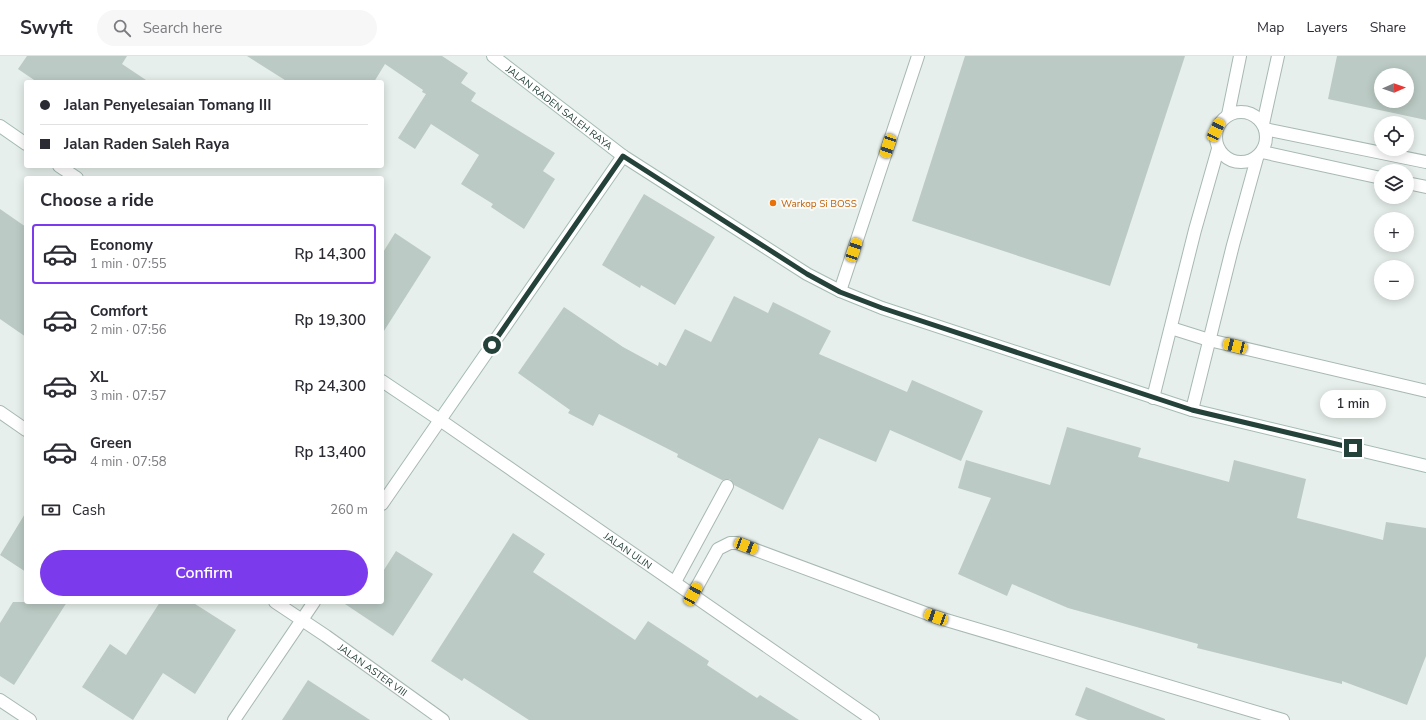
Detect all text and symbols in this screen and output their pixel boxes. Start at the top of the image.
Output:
search box [97,10,377,46]
text: Swyft [20,15,73,41]
icon: search [111,17,133,39]
text: Search here [143,18,222,38]
text: Map [1257,18,1284,37]
text: Layers [1306,18,1348,37]
text: Share [1370,18,1406,37]
street label: JALAN RADEN SALEH RAYA [502,62,616,154]
north arrow [1374,68,1414,108]
map controls [1374,68,1414,300]
text: Jalan Penyelesaian Tomang III [64,95,271,115]
button: locate [1374,116,1414,156]
car [1205,117,1227,143]
car [879,133,897,159]
text: Jalan Raden Saleh Raya [64,134,229,154]
button: layers [1374,164,1414,204]
text: Choose a ride [40,188,154,212]
place label: Warkop Si BOSS [781,197,857,211]
marker: Warkop Si BOSS [768,198,778,208]
button: + [1374,212,1414,252]
text: Economy [90,235,153,255]
icon: car [42,236,78,272]
car [844,237,864,263]
text: Rp 14,300 [294,244,366,264]
text: 1 min · 07:55 [90,255,166,273]
button: − [1374,260,1414,300]
text: Comfort [90,301,147,321]
icon: car [42,302,78,338]
text: Rp 19,300 [294,310,366,330]
text: 2 min · 07:56 [90,321,166,339]
route start [483,336,501,354]
car [1222,337,1248,355]
text: XL [90,367,109,387]
icon: car [42,368,78,404]
text: Rp 24,300 [294,376,366,396]
text: 3 min · 07:57 [90,387,166,405]
callout: 1 min [1320,390,1386,418]
text: 1 min [1336,395,1370,413]
text: Green [90,433,132,453]
icon: car [42,434,78,470]
route end [1344,439,1362,457]
text: Rp 13,400 [294,442,366,462]
text: 4 min · 07:58 [90,453,166,471]
icon: cash [40,499,62,521]
text: Cash [72,500,106,520]
text: 260 m [330,501,368,519]
street label: JALAN ULIN [600,529,655,573]
car [733,536,759,556]
button: Confirm [40,550,368,596]
car [682,581,704,607]
car [923,607,949,627]
street label: JALAN ASTER VIII [334,640,410,700]

